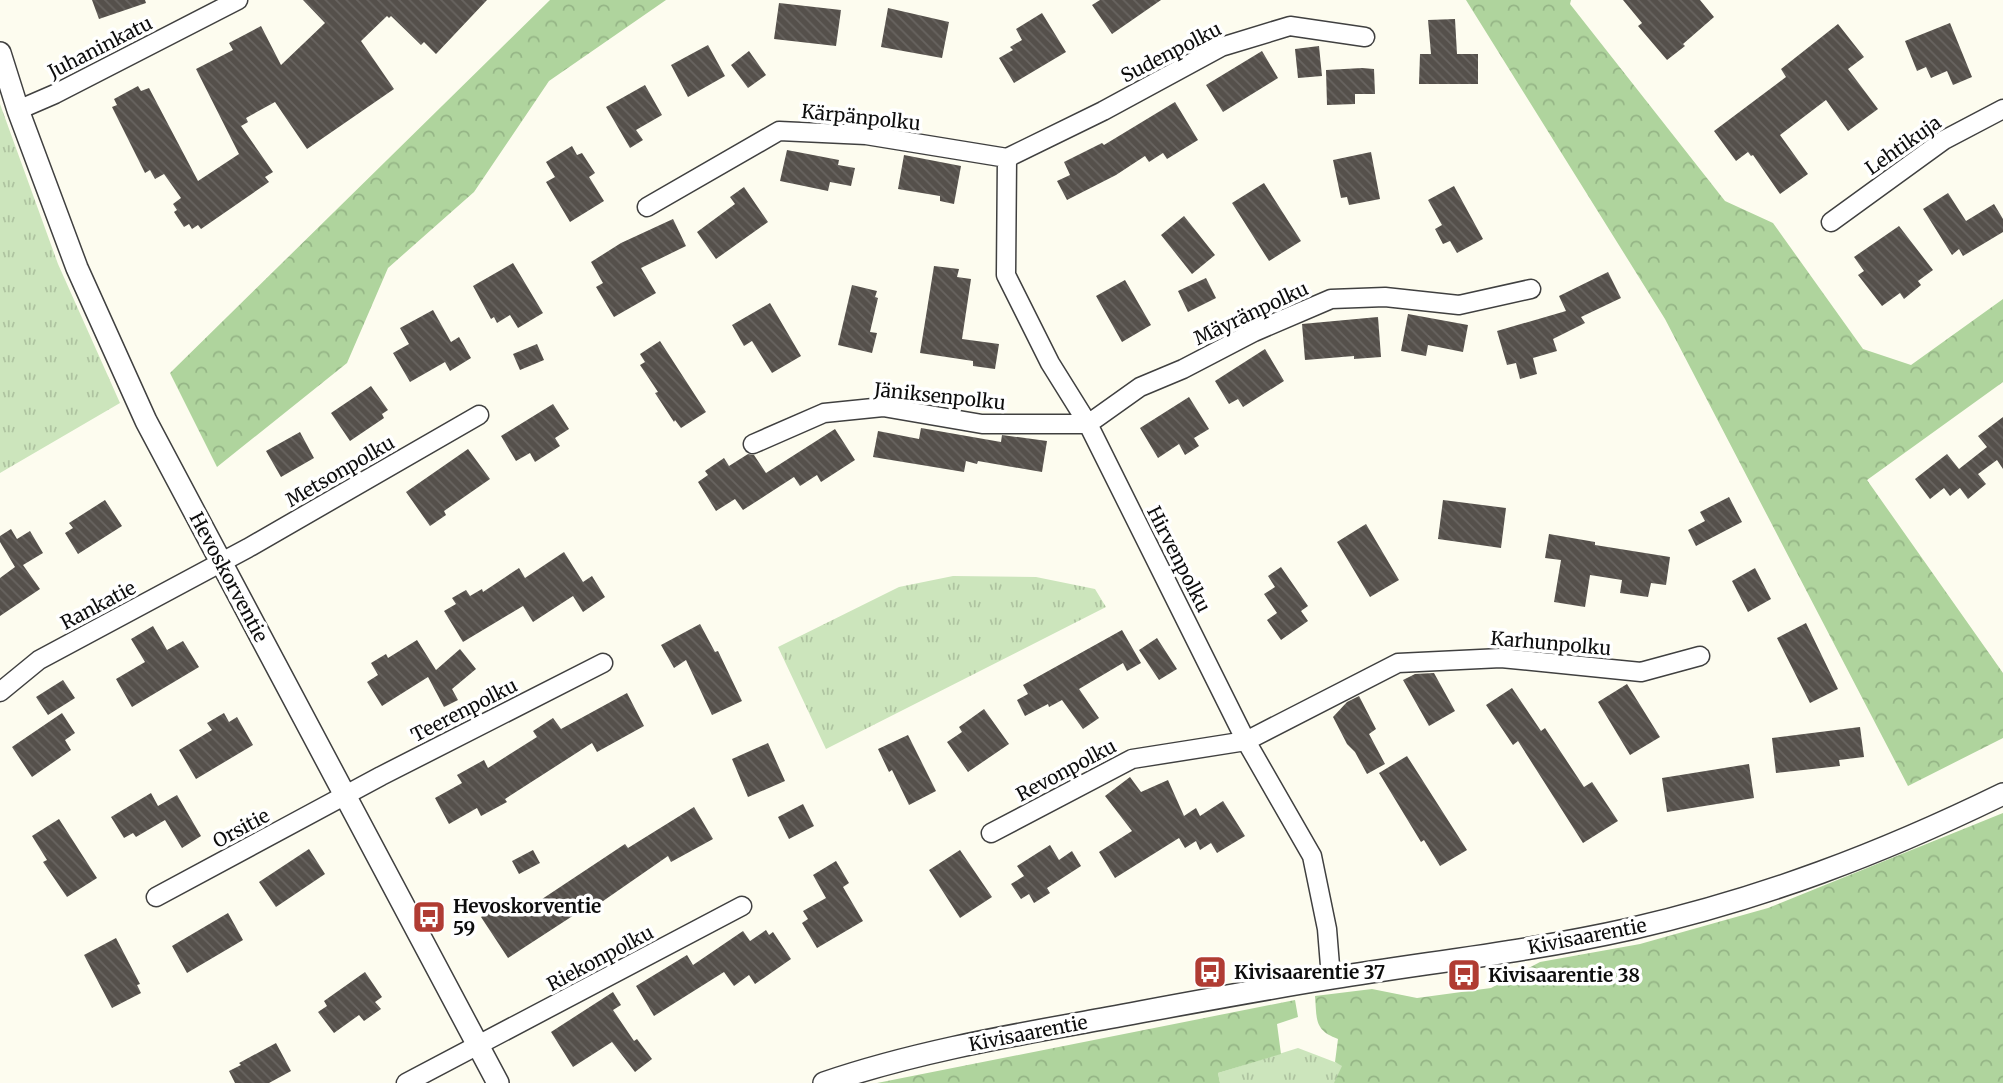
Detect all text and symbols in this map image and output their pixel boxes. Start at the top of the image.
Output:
street label: Juhaninkatu [43,11,156,84]
street label: Sudenpolku [1117,16,1225,88]
street label: Kärpänpolku [800,99,922,135]
street label: Lehtikuja [1860,110,1946,180]
street label: Mäyränpolku [1190,276,1312,350]
street label: Jäniksenpolku [872,377,1007,415]
street label: Metsonpolku [281,430,399,512]
street label: Hirvenpolku [1142,502,1216,616]
street label: Hevoskorventie [185,508,273,646]
street label: Rankatie [56,575,140,635]
street label: Karhunpolku [1490,626,1612,660]
street label: Teerenpolku [407,673,521,747]
street label: Revonpolku [1012,734,1120,806]
street label: Orsitie [209,803,274,853]
place label: Hevoskorventie 59 [453,894,601,940]
bus stop icon: Hevoskorventie 59 [410,898,448,936]
street label: Kivisaarentie [1526,913,1649,959]
street label: Riekonpolku [543,920,657,996]
bus stop icon: Kivisaarentie 37 [1191,953,1229,991]
bus stop icon: Kivisaarentie 38 [1445,956,1483,994]
place label: Kivisaarentie 37 [1234,960,1385,984]
place label: Kivisaarentie 38 [1488,963,1640,987]
street label: Kivisaarentie [967,1010,1090,1056]

